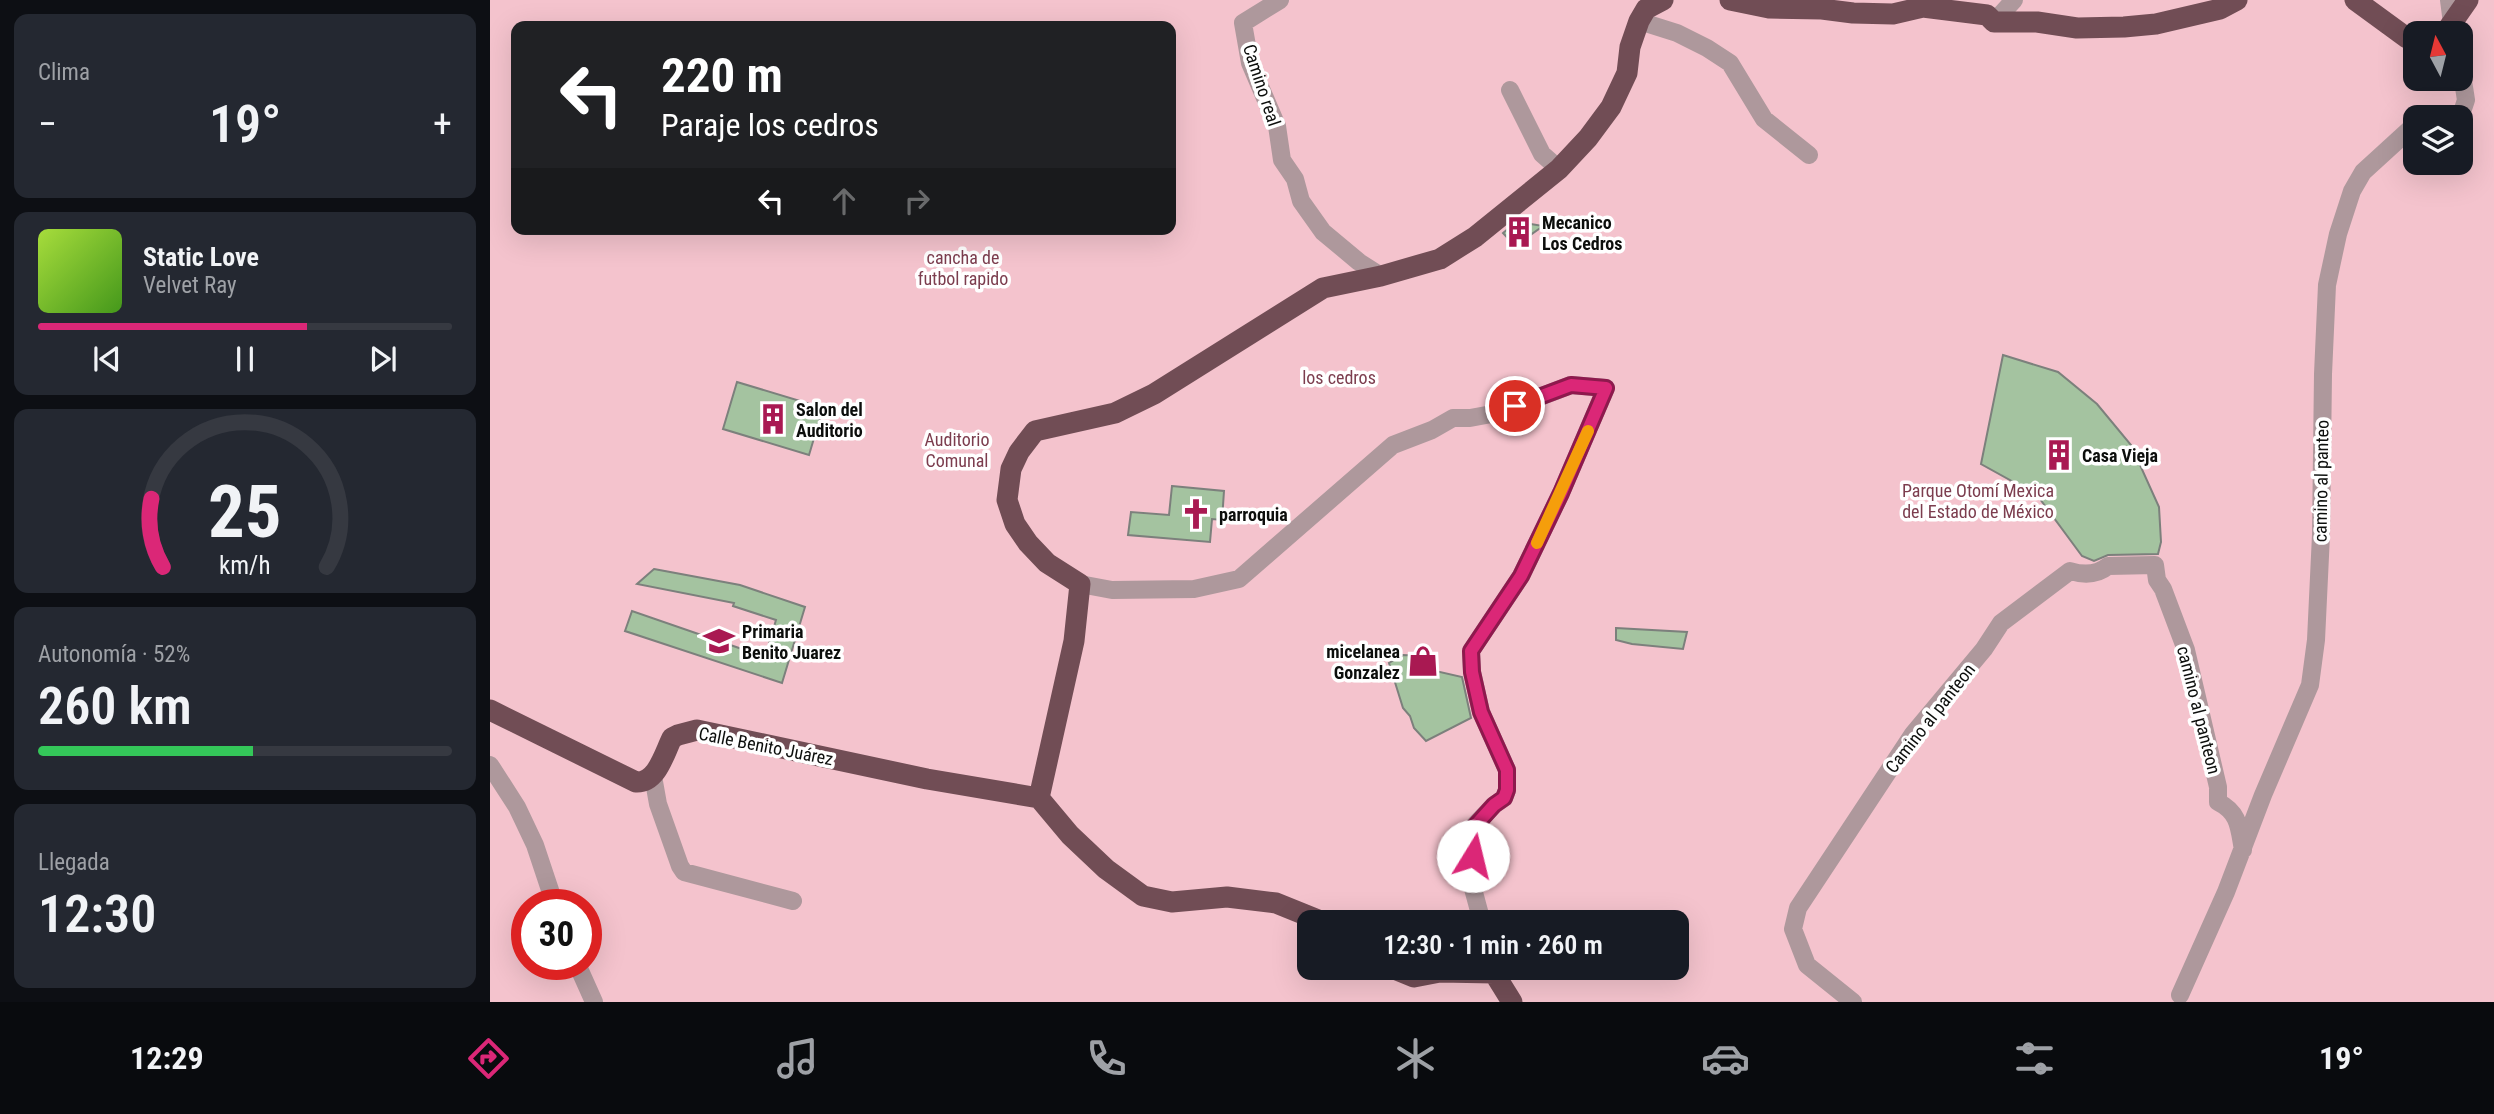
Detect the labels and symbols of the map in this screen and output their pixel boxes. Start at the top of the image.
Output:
north arrow [2403,21,2473,91]
street label: Camino real [1239,41,1285,129]
place label: Mecanico Los Cedros [1542,212,1622,254]
building icon: Mecanico Los Cedros [1502,215,1536,249]
park label: cancha de futbol rapido [918,247,1008,289]
park label: los cedros [1302,367,1376,388]
pin [1485,376,1545,436]
place label: Salon del Auditorio [796,399,863,441]
building icon: Salon del Auditorio [756,402,790,436]
street label: camino al panteo [2309,420,2333,542]
park label: Auditorio Comunal [925,429,989,471]
building icon: Casa Vieja [2042,438,2076,472]
place label: Casa Vieja [2082,445,2158,466]
park label: Parque Otomí Mexica del Estado de México [1902,480,2054,522]
church icon: parroquia [1179,497,1213,531]
place label: parroquia [1219,504,1288,525]
place label: Primaria Benito Juarez [742,621,841,663]
school or university icon: Primaria Benito Juarez [702,624,736,658]
place label: micelanea Gonzalez [1326,641,1400,683]
shop icon: micelanea Gonzalez [1406,644,1440,678]
street label: camino al panteon [2173,644,2225,776]
street label: Camino al panteon [1881,659,1979,777]
street label: Calle Benito Juárez [697,723,835,769]
position arrow [1436,819,1510,893]
speed limit sign: 30 [511,889,602,980]

